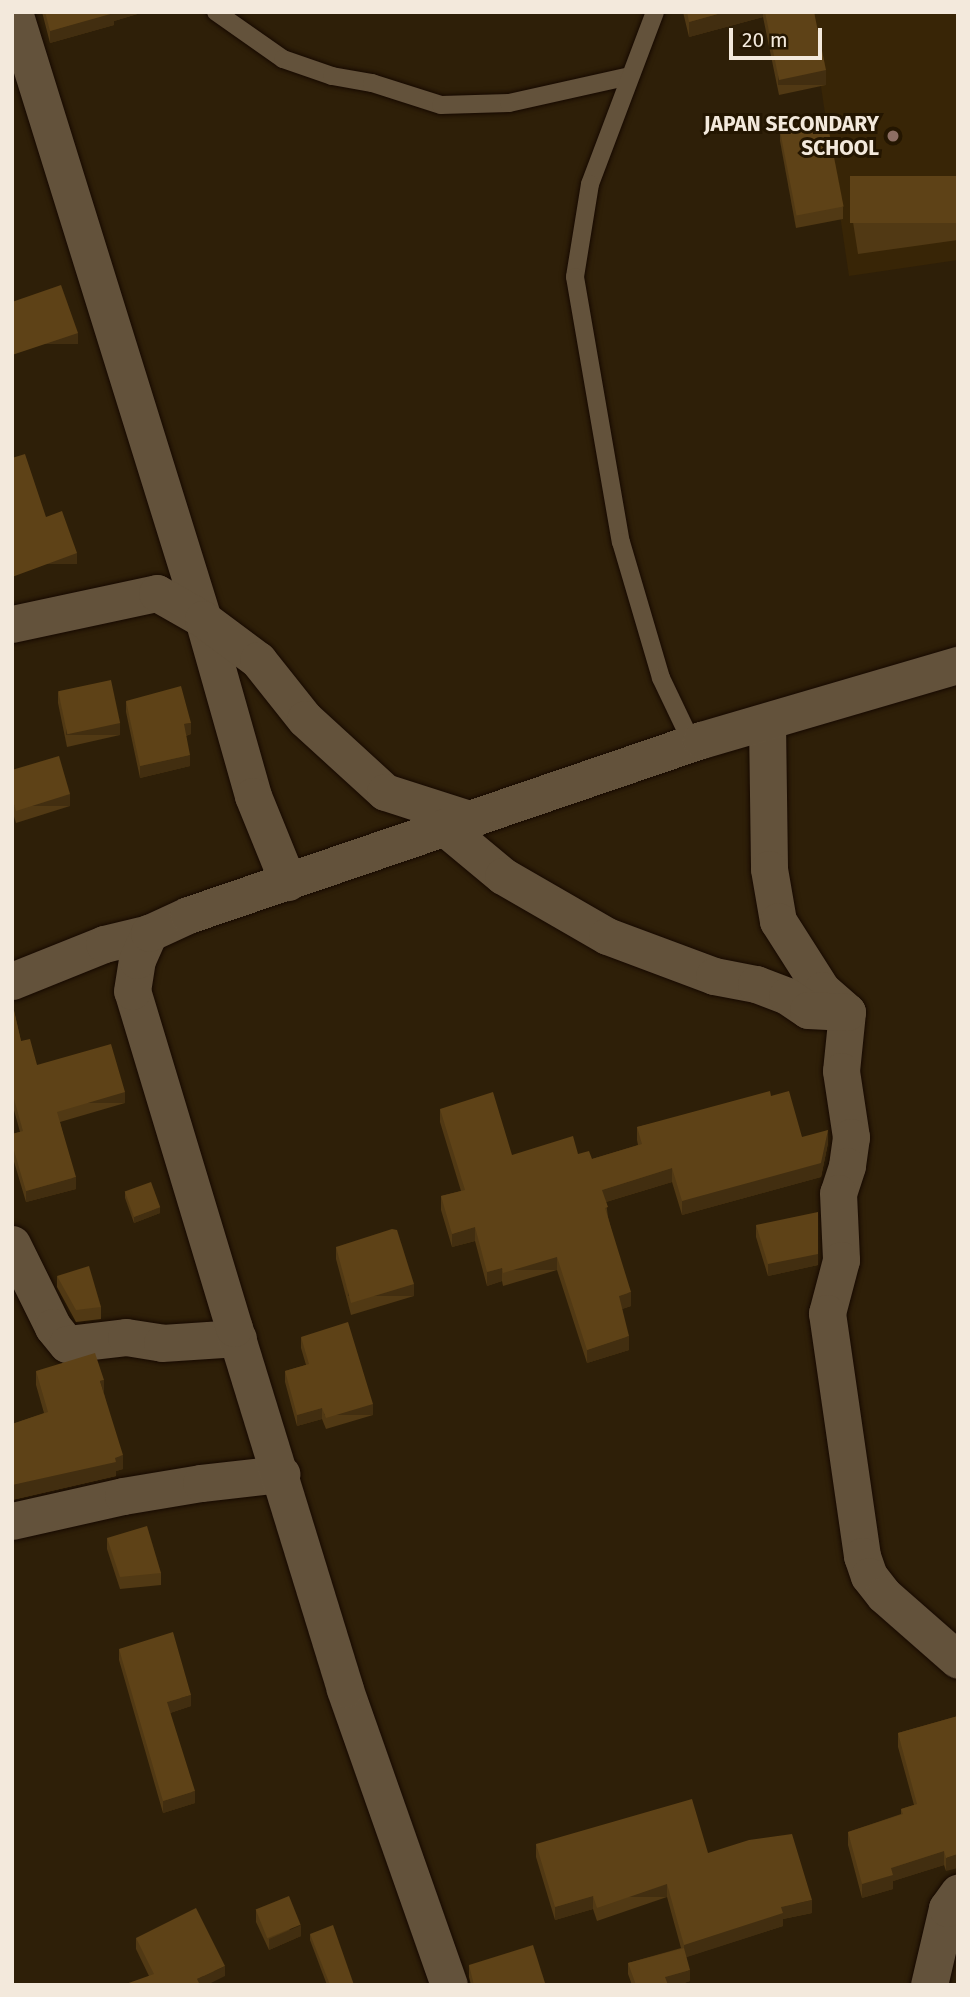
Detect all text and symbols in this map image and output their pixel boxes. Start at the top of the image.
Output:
scale bar [732,14,825,58]
text: 20 m [742,27,788,53]
place label: JAPAN SECONDARY SCHOOL [704,111,879,161]
marker: JAPAN SECONDARY SCHOOL [885,128,901,144]

